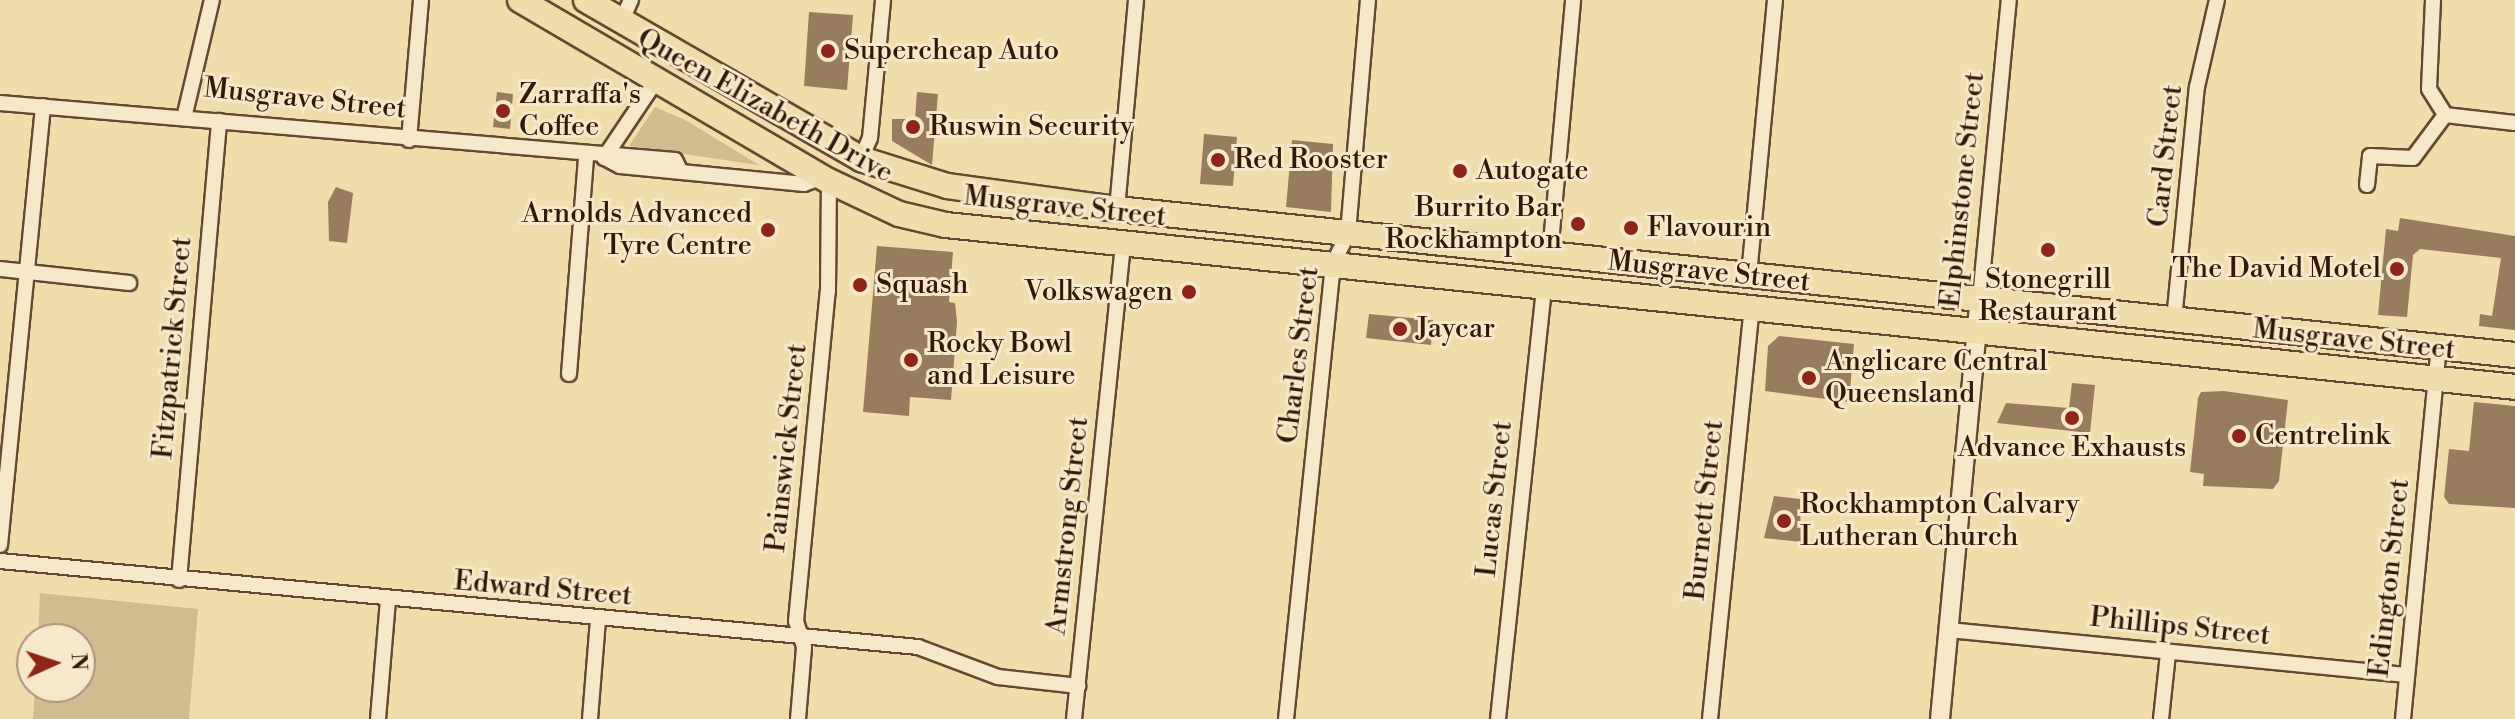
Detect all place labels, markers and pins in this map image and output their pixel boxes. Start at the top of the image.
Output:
place label: Supercheap Auto [844,34,1059,68]
marker: Supercheap Auto [819,42,837,60]
place label: Zarraffa's Coffee [519,78,641,144]
marker: Zarraffa's Coffee [494,102,512,120]
place label: Ruswin Security [929,110,1133,144]
marker: Ruswin Security [904,118,922,136]
place label: Red Rooster [1234,143,1388,177]
marker: Red Rooster [1209,151,1227,169]
place label: Autogate [1476,154,1589,188]
marker: Autogate [1451,162,1469,180]
place label: Burrito Bar Rockhampton [1385,191,1562,257]
place label: Arnolds Advanced Tyre Centre [522,197,752,263]
place label: Flavourin [1647,211,1771,245]
marker: Burrito Bar Rockhampton [1569,215,1587,233]
marker: Flavourin [1622,219,1640,237]
marker: Arnolds Advanced Tyre Centre [759,221,777,239]
marker: Stonegrill Restaurant [2039,241,2057,259]
place label: The David Motel [2172,252,2381,286]
marker: The David Motel [2388,260,2406,278]
place label: Stonegrill Restaurant [1979,263,2117,329]
place label: Squash [876,268,968,302]
place label: Volkswagen [1024,275,1173,309]
marker: Squash [851,276,869,294]
marker: Volkswagen [1180,283,1198,301]
place label: Jaycar [1416,312,1495,346]
marker: Jaycar [1391,320,1409,338]
place label: Rocky Bowl and Leisure [927,327,1076,393]
place label: Anglicare Central Queensland [1825,345,2047,411]
marker: Rocky Bowl and Leisure [902,351,920,369]
marker: Anglicare Central Queensland [1800,369,1818,387]
marker: Advance Exhausts [2063,409,2081,427]
place label: Centrelink [2255,419,2390,453]
marker: Centrelink [2230,427,2248,445]
place label: Advance Exhausts [1958,431,2186,465]
place label: Rockhampton Calvary Lutheran Church [1800,488,2079,554]
marker: Rockhampton Calvary Lutheran Church [1775,512,1793,530]

